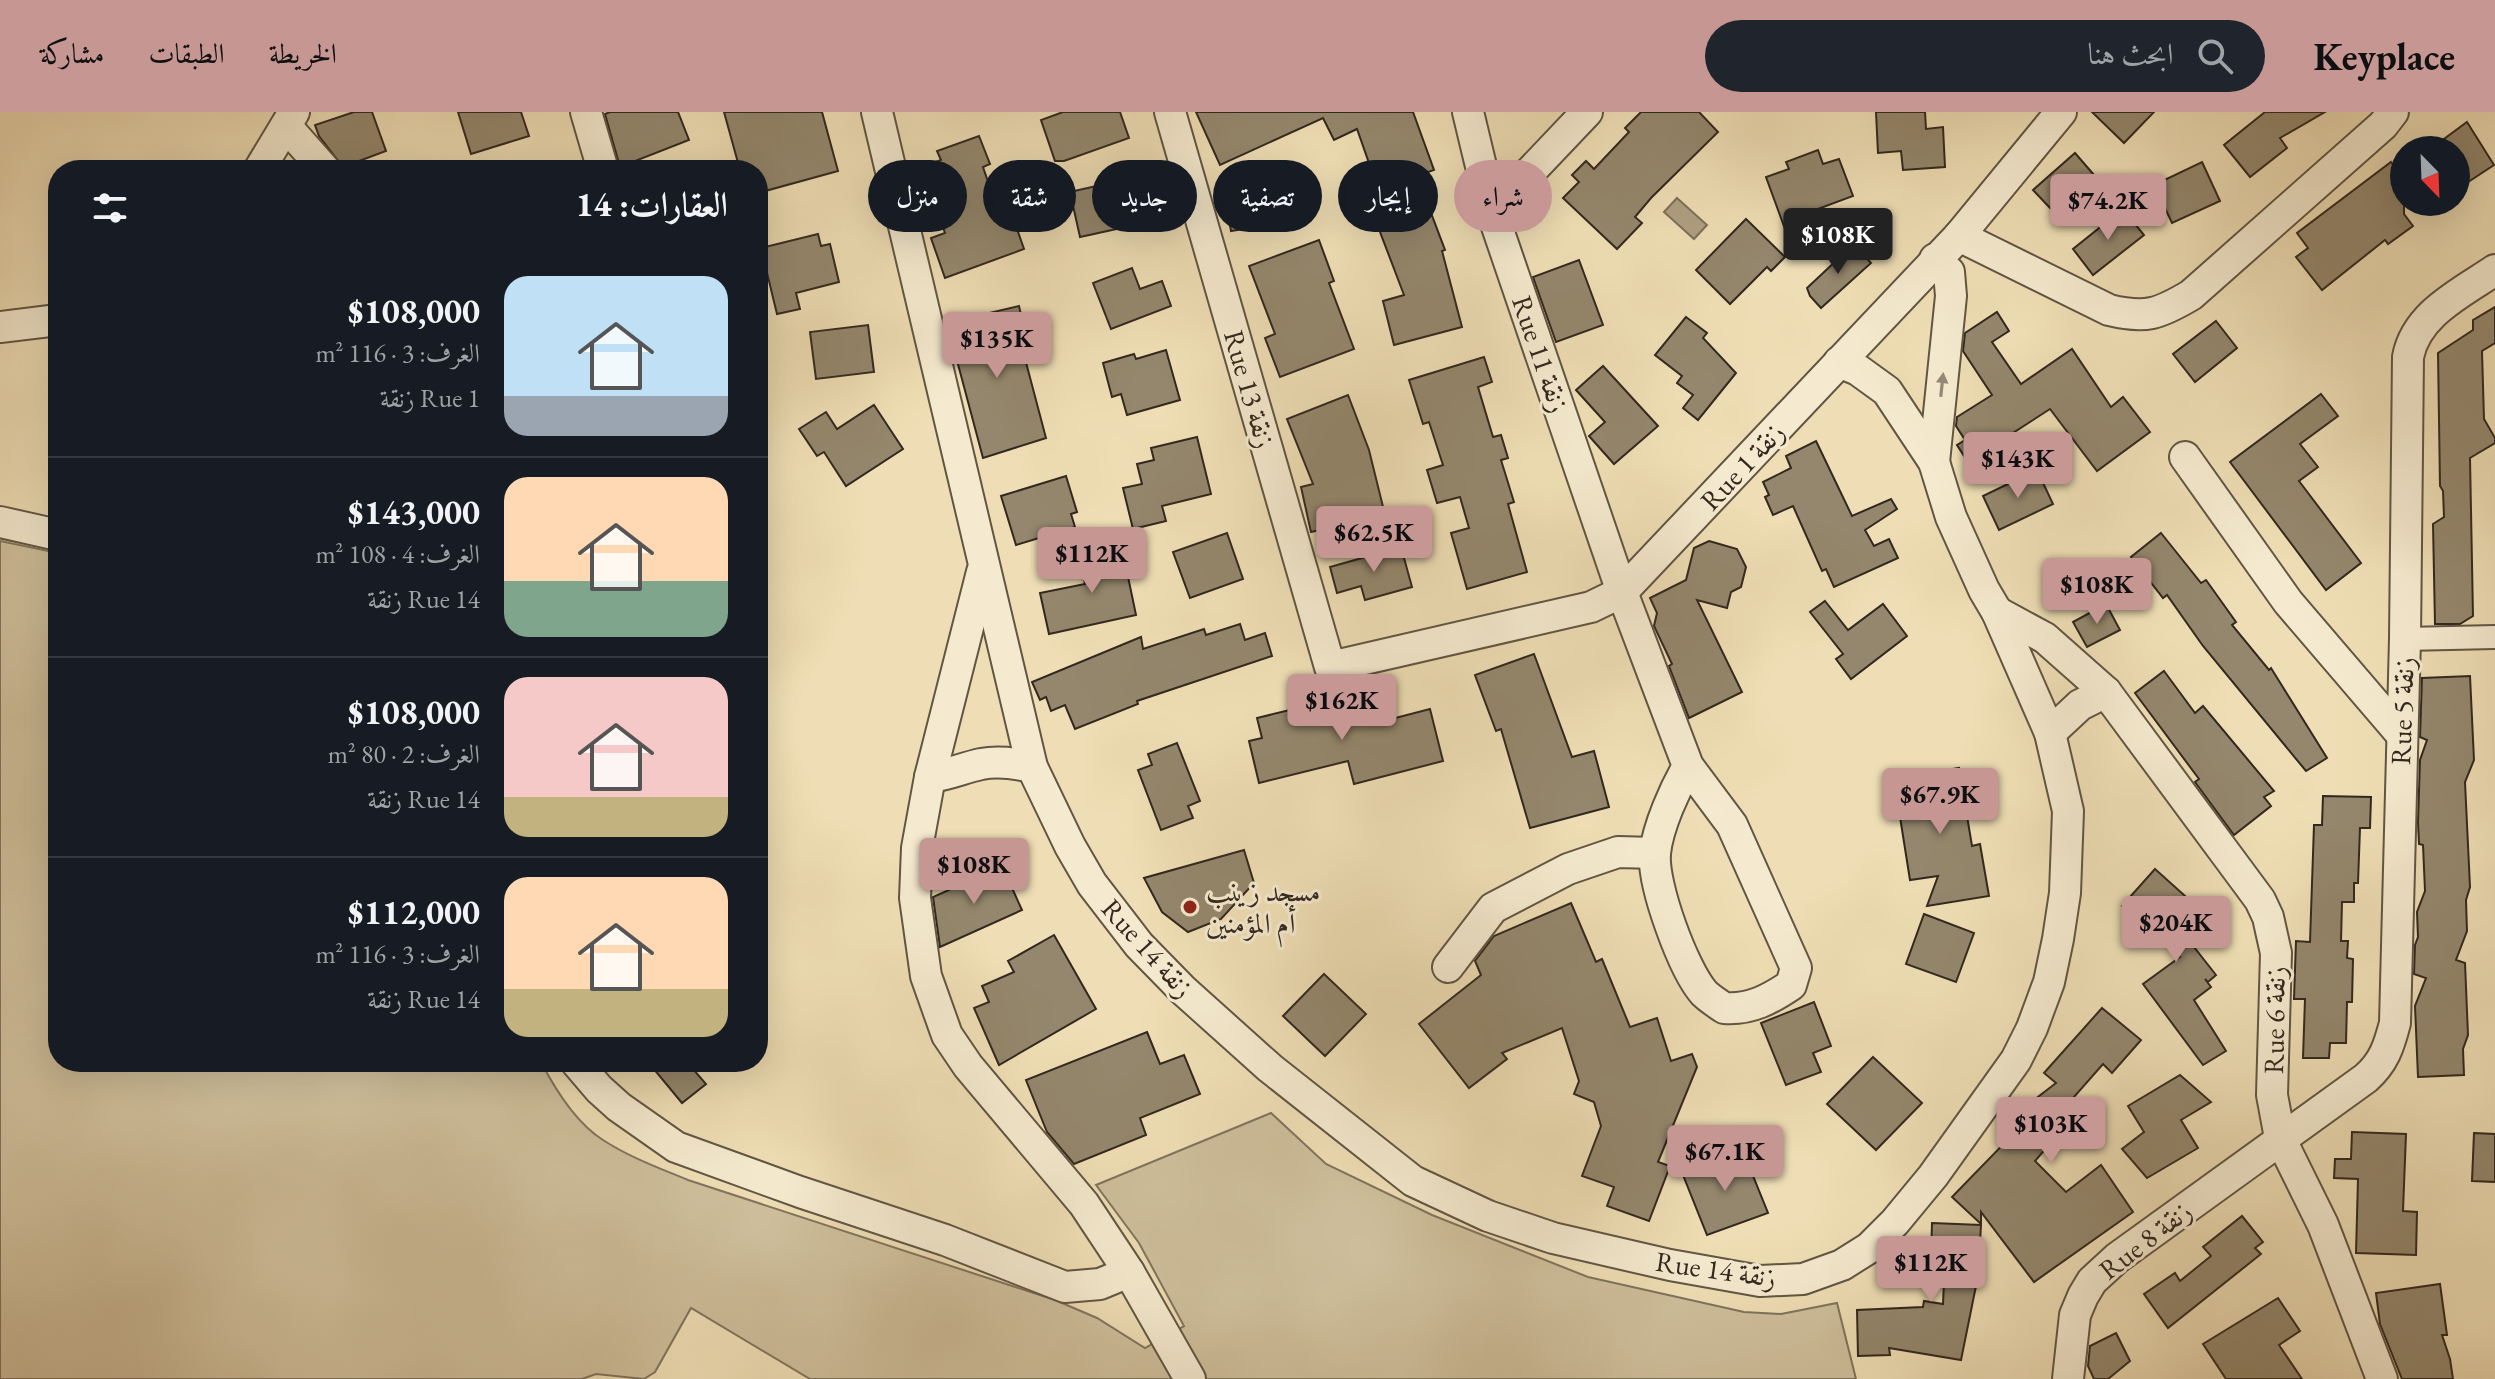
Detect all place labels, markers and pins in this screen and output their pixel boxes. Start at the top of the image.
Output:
pin: $74.2K [2043,174,2173,242]
pin: $108K [1782,208,1894,276]
pin: $135K [941,312,1053,380]
pin: $143K [1962,432,2074,500]
pin: $62.5K [1309,506,1439,574]
pin: $112K [1036,527,1148,595]
pin: $108K [2041,558,2153,626]
pin: $162K [1286,674,1398,742]
pin: $67.9K [1875,768,2005,836]
pin: $108K [918,838,1030,906]
place label: مسجد زينب أم المؤمنين [1206,873,1320,948]
pin: $204K [2120,896,2232,964]
marker: مسجد زينب أم المؤمنين [1181,898,1199,916]
pin: $103K [1995,1097,2107,1165]
pin: $67.1K [1660,1125,1790,1193]
pin: $112K [1875,1236,1987,1304]

